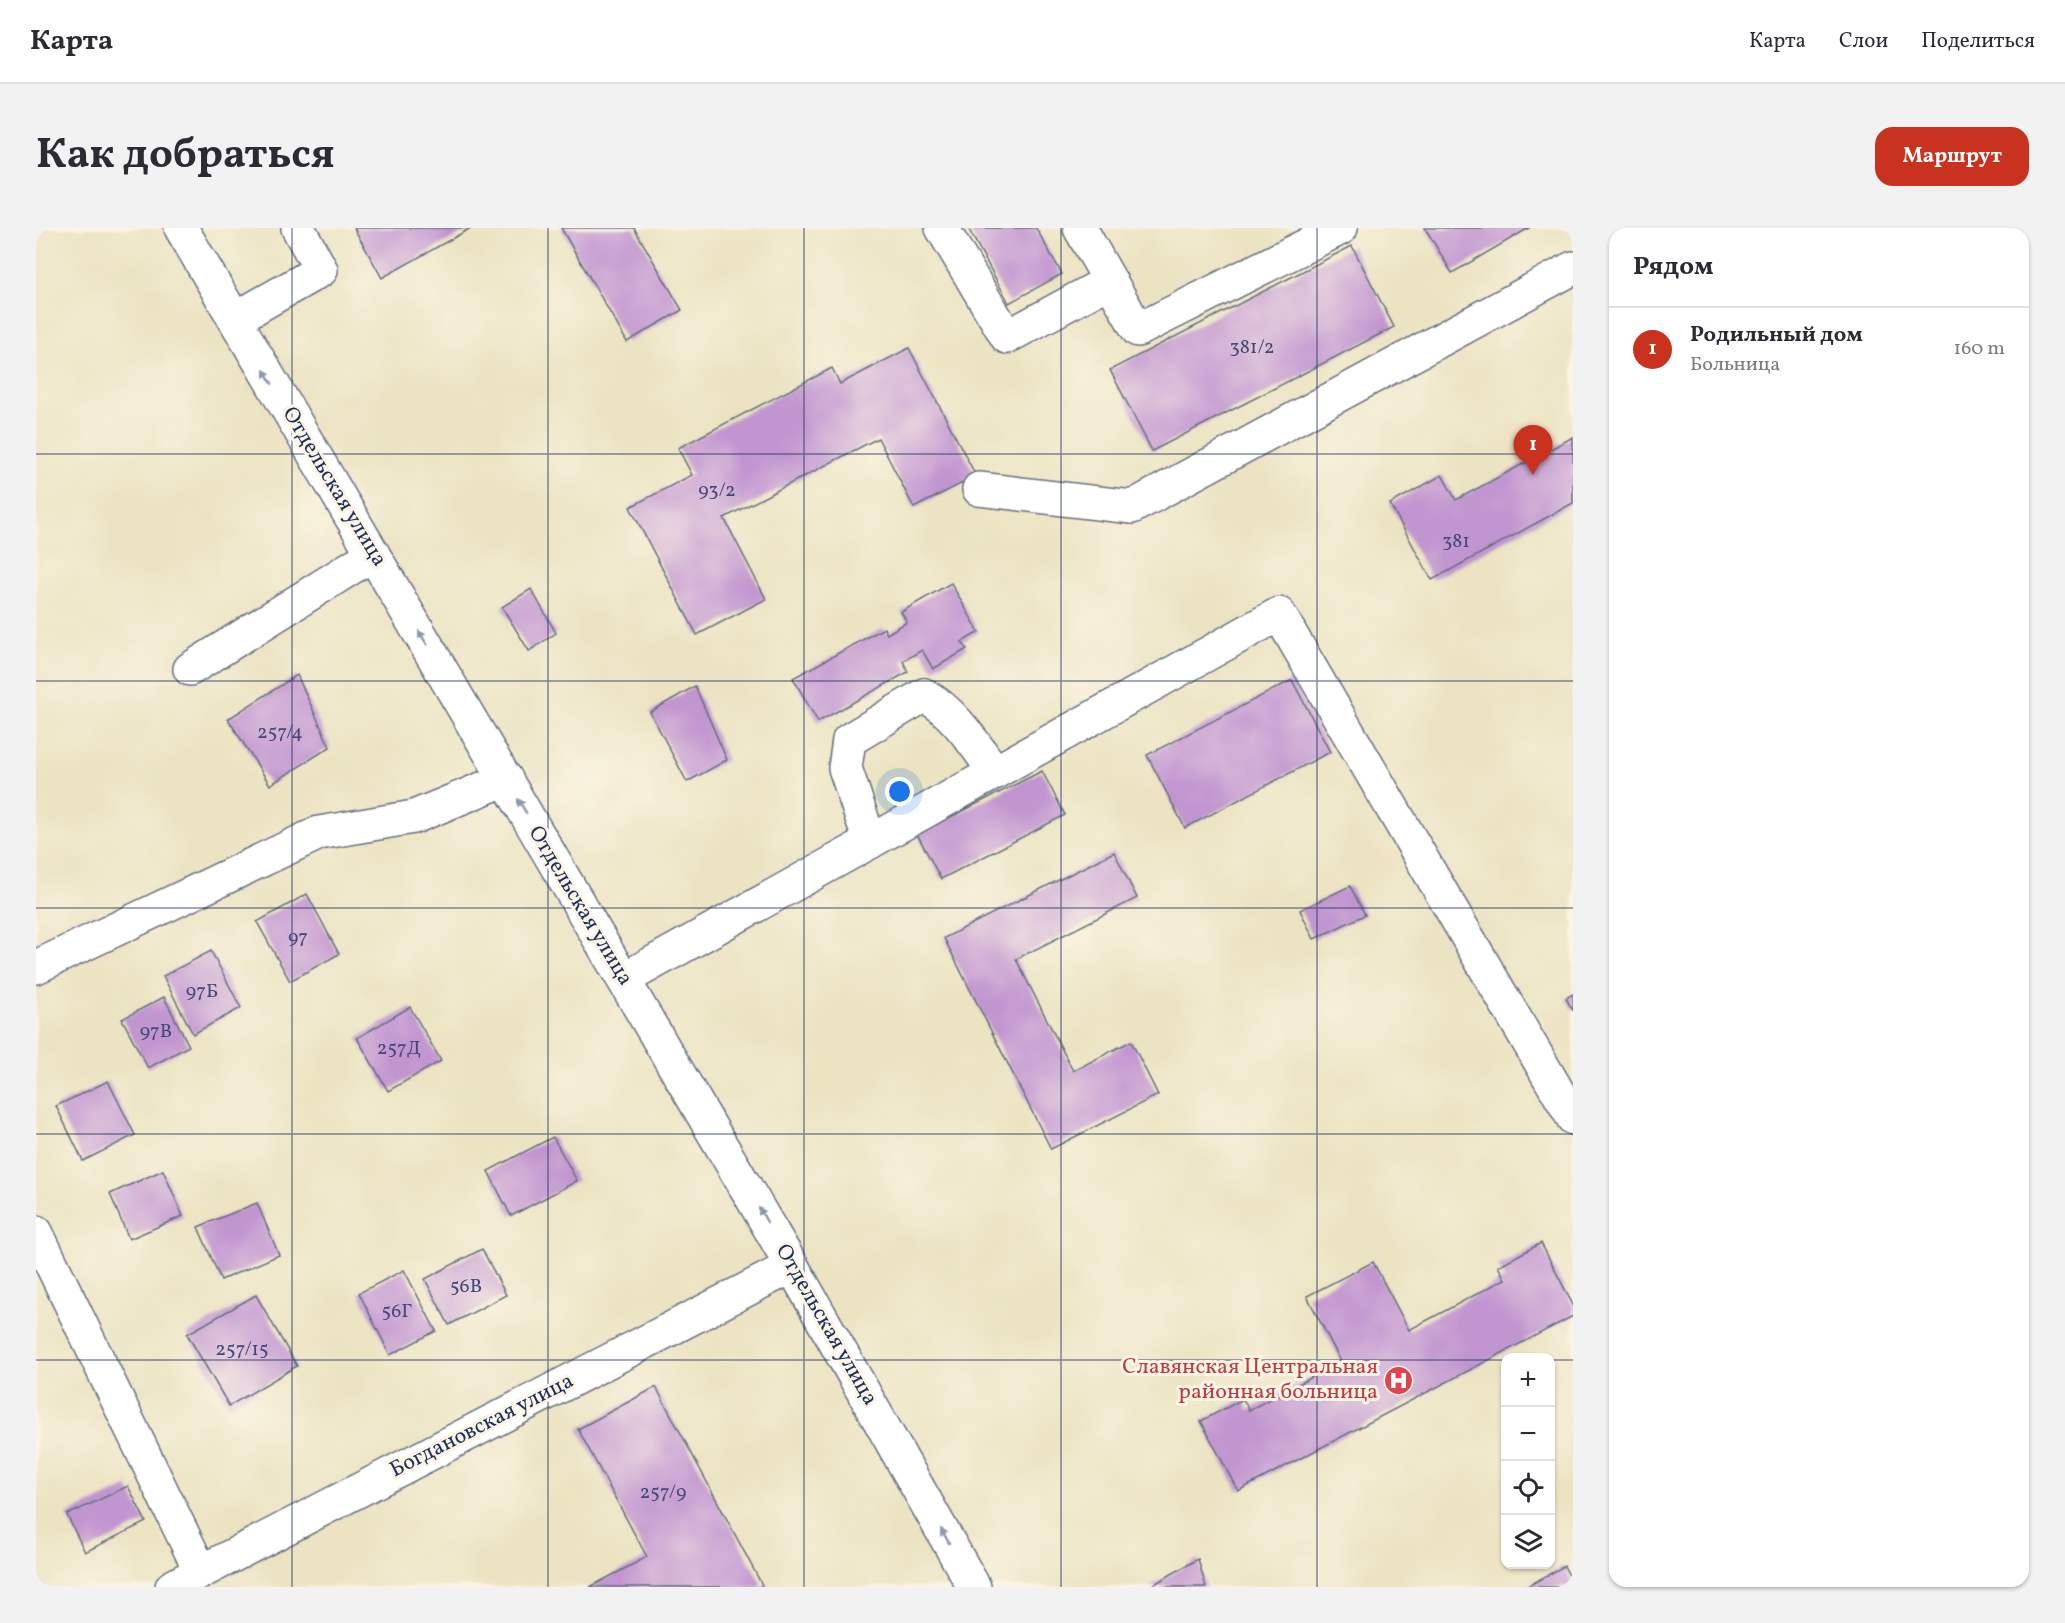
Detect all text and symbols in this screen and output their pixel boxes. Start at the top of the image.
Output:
text: Карта [30,22,113,61]
text: Карта [1749,27,1806,56]
text: Слои [1839,27,1888,56]
text: Поделиться [1921,27,2035,56]
text: Как добраться [36,127,335,186]
button: Маршрут [1875,127,2029,186]
text: Рядом [1633,249,1713,285]
text: Родильный дом [1690,320,1863,351]
house number: 381/2 [1229,334,1275,362]
text: 1 [1648,335,1657,363]
text: 160 m [1953,335,2005,363]
text: Больница [1690,351,1780,379]
one-way arrow [263,369,274,385]
street label: Отдельская улица [274,401,394,573]
pin: 1 [1514,426,1552,475]
house number: 93/2 [698,477,736,505]
house number: 381 [1442,528,1470,556]
one-way arrow [417,630,428,646]
house number: 257/4 [257,719,303,747]
your location [885,777,914,806]
one-way arrow [516,798,527,814]
street label: Отдельская улица [520,820,640,992]
house number: 97 [288,924,308,952]
house number: 97Б [186,978,218,1006]
house number: 97В [140,1018,172,1046]
house number: 257Д [377,1035,421,1063]
one-way arrow [757,1207,768,1223]
street label: Отдельская улица [767,1239,885,1411]
house number: 56В [450,1273,482,1301]
house number: 56Г [382,1298,412,1326]
house number: 257/15 [215,1336,269,1364]
place label: Славянская Центральная районная больница [1122,1352,1378,1408]
map controls [1501,1353,1555,1569]
button: + [1501,1353,1555,1407]
hospital icon: Славянская Центральная районная больница [1383,1364,1415,1396]
street label: Богдановская улица [385,1366,579,1486]
button: − [1501,1407,1555,1461]
button: locate [1501,1461,1555,1515]
house number: 257/9 [640,1479,686,1507]
button: layers [1501,1515,1555,1569]
one-way arrow [940,1528,951,1544]

